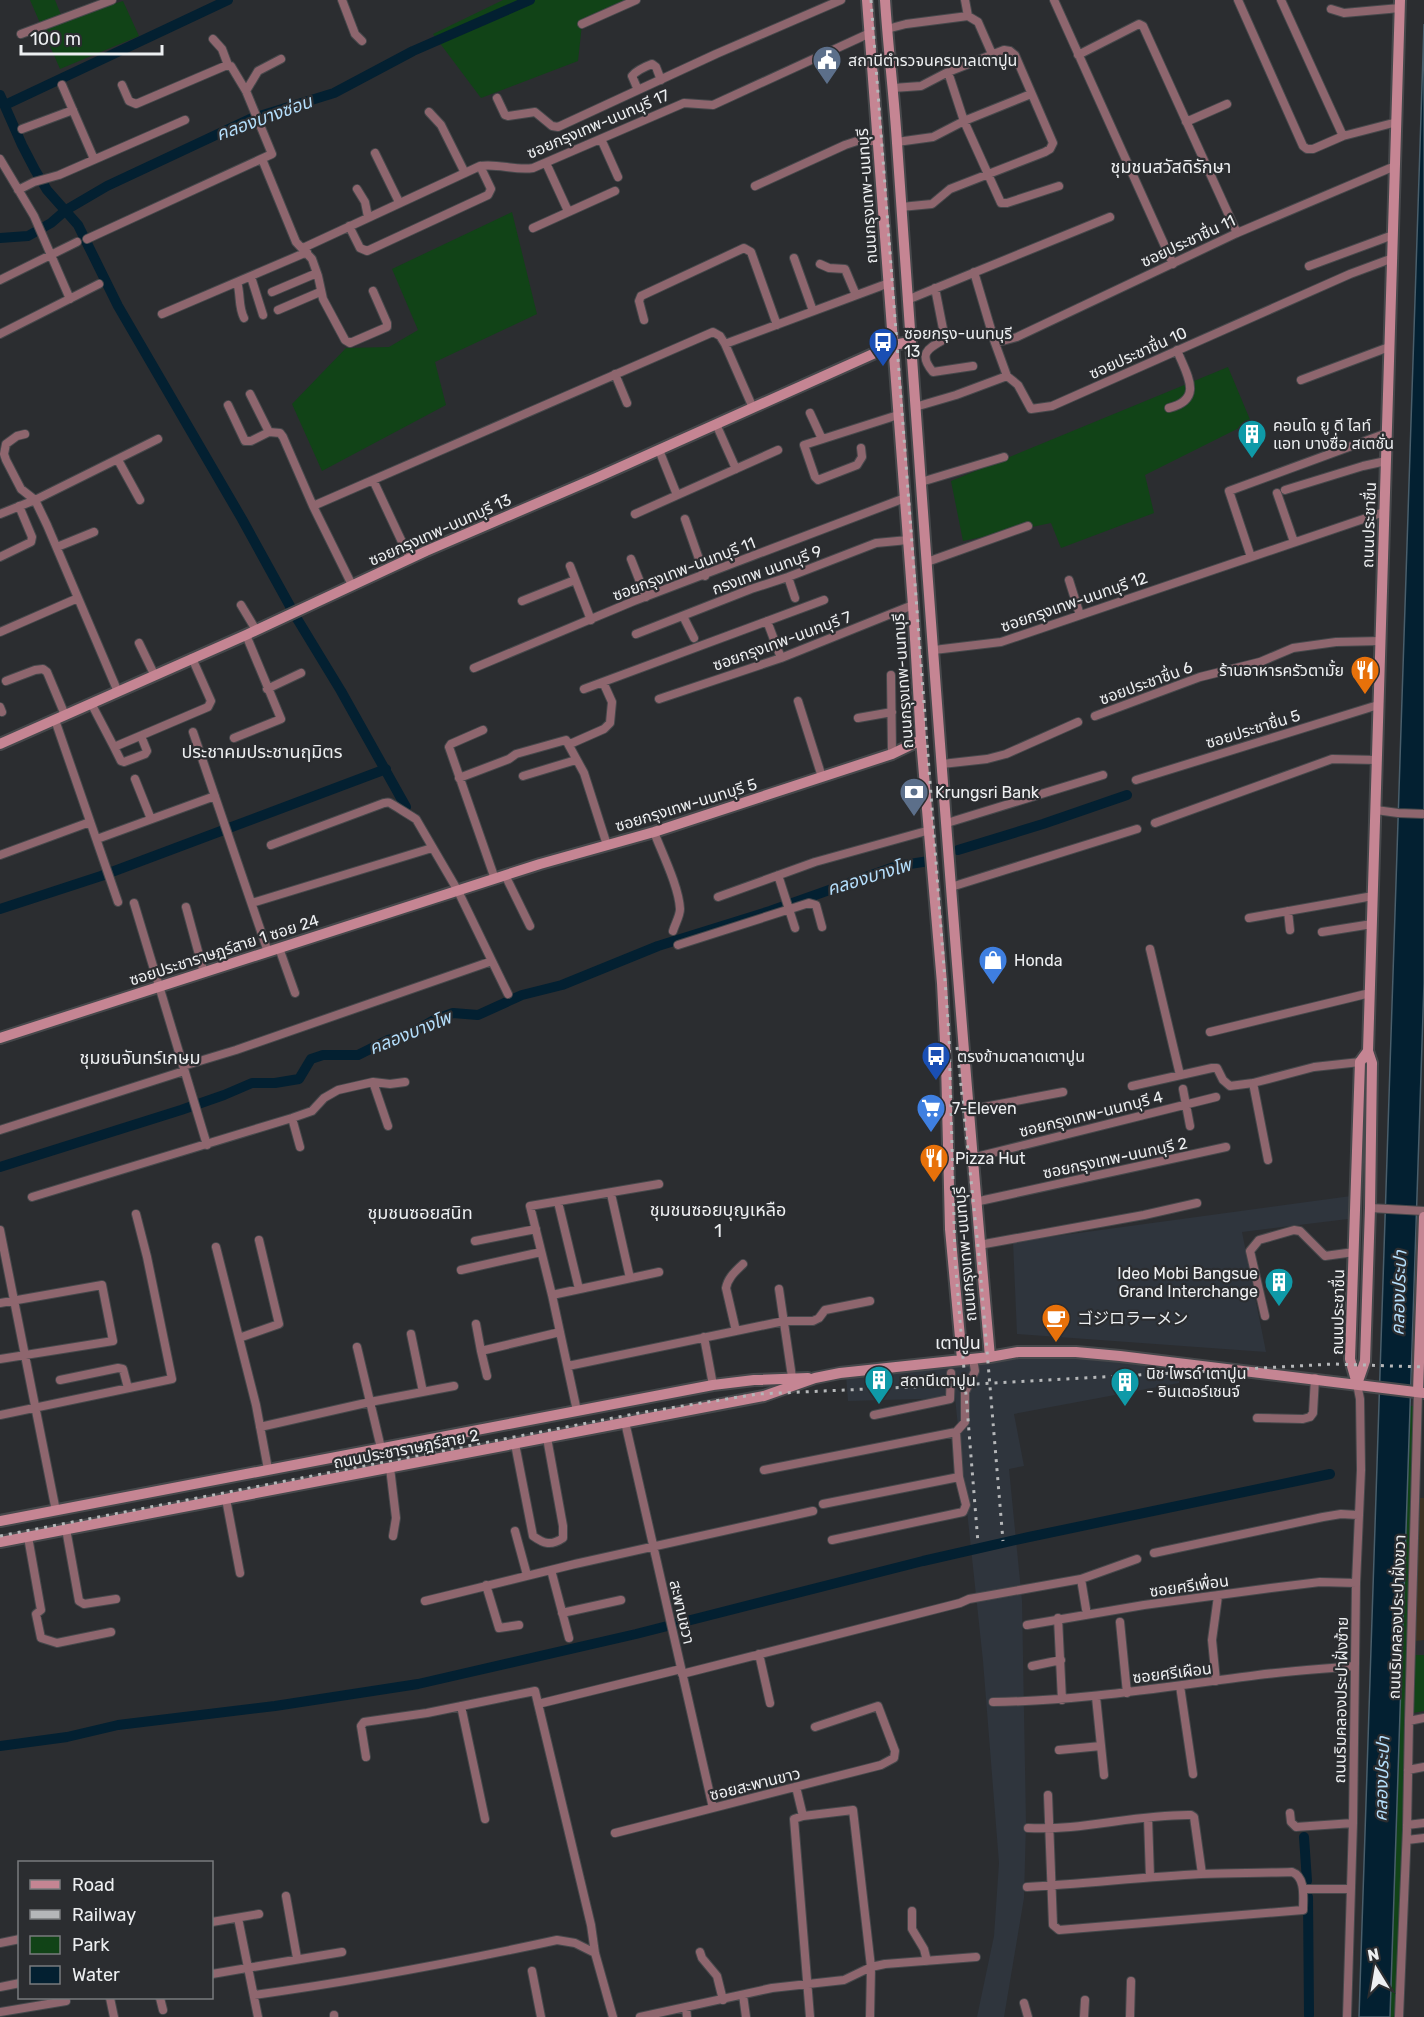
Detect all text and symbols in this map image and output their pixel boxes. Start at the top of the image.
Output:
scale bar [21,18,162,56]
text: 100 m [30,28,81,50]
public building icon: สถานีตำรวจนครบาลเตาปูน [811,44,843,86]
place label: สถานีตำรวจนครบาลเตาปูน [848,51,1017,70]
street label: ซอยกรุงเทพ-นนทบุรี 17 [524,85,672,163]
water label: คลองบางซ่อน [213,90,316,146]
street label: ถนนกรุงเทพ-นนทบุรี [853,128,881,264]
district label: ชุมชนสวัสดิรักษา [1111,156,1231,178]
street label: ซอยประชาชื่น 11 [1137,209,1238,271]
street label: ซอยประชาชื่น 10 [1085,321,1190,383]
place label: ซอยกรุง-นนทบุรี 13 [904,324,1012,361]
bus stop icon: ซอยกรุง-นนทบุรี 13 [867,326,899,368]
place label: คอนโด ยู ดี ไลท์ แอท บางซื่อ สเตชั่น [1273,416,1394,453]
building icon: คอนโด ยู ดี ไลท์ แอท บางซื่อ สเตชั่น [1236,418,1268,460]
street label: ถนนประชาชื่น [1356,482,1380,568]
street label: ซอยกรุงเทพ-นนทบุรี 13 [366,490,514,570]
street label: ซอยกรุงเทพ-นนทบุรี 11 [610,533,758,605]
street label: กรงเทพ นนทบุรี 9 [709,541,825,599]
street label: ซอยกรุงเทพ-นนทบุรี 12 [998,568,1150,636]
street label: ซอยกรุงเทพ-นนทบุรี 7 [710,607,854,675]
street label: ถนนกรุงเทพ-นนทบุรี [889,613,917,749]
restaurant icon: ร้านอาหารครัวตามั้ย [1349,654,1381,696]
street label: ซอยประชาชื่น 6 [1096,655,1196,709]
place label: ร้านอาหารครัวตามั้ย [1219,659,1344,680]
street label: ซอยประชาชื่น 5 [1203,704,1303,752]
district label: ประชาคมประชานฤมิตร [181,741,343,763]
street label: ซอยกรุงเทพ-นนทบุรี 5 [613,774,759,836]
bank icon: Krungsri Bank [898,776,930,818]
place label: Krungsri Bank [935,783,1040,802]
water label: คลองบางโพ [824,853,916,900]
street label: ซอยประชาราษฎร์สาย 1 ซอย 24 [127,910,321,990]
shop icon: Honda [977,944,1009,986]
place label: Honda [1014,951,1063,970]
water label: คลองบางโพ [366,1006,457,1059]
bus stop icon: ตรงข้ามตลาดเตาปูน [920,1040,952,1082]
district label: ชุมชนจันทร์เกษม [80,1047,200,1069]
place label: ตรงข้ามตลาดเตาปูน [957,1047,1085,1066]
street label: ซอยกรุงเทพ-นนทบุรี 4 [1017,1087,1165,1141]
supermarket icon: 7-Eleven [915,1092,947,1134]
place label: 7-Eleven [952,1099,1017,1118]
street label: ซอยกรุงเทพ-นนทบุรี 2 [1041,1133,1189,1183]
restaurant icon: Pizza Hut [918,1142,950,1184]
place label: Pizza Hut [955,1149,1026,1168]
street label: ถนนกรุงเทพ-นนทบุรี [950,1186,980,1322]
district label: ชุมชนซอยบุญเหลือ 1 [650,1199,786,1242]
district label: ชุมชนซอยสนิท [367,1202,473,1224]
water label: คลองประปา [1387,1249,1412,1336]
place label: Ideo Mobi Bangsue Grand Interchange [1117,1264,1258,1301]
building icon: Ideo Mobi Bangsue Grand Interchange [1263,1266,1295,1308]
street label: ถนนประชาชื่น [1326,1269,1348,1355]
cafe icon: ゴジロラーメン [1040,1302,1072,1344]
place label: ゴジロラーメン [1077,1309,1188,1328]
district label: เตาปูน [935,1332,981,1355]
building icon: สถานีเตาปูน [863,1364,895,1406]
place label: นิช ไพรด์ เตาปูน - อินเตอร์เชนจ์ [1146,1364,1247,1401]
building icon: นิช ไพรด์ เตาปูน - อินเตอร์เชนจ์ [1109,1366,1141,1408]
place label: สถานีเตาปูน [900,1371,976,1390]
street label: ถนนประชาราษฎร์สาย 2 [332,1426,480,1472]
street label: ถนนริมคลองประปาฝั่งขวา [1383,1534,1409,1700]
street label: ซอยศรีเพื่อน [1148,1569,1230,1601]
street label: สะพานชวา [665,1578,699,1646]
street label: ถนนริมคลองประปาฝั่งซ้าย [1329,1617,1352,1783]
street label: ซอยศรีเผือน [1131,1659,1213,1687]
water label: คลองประปา [1370,1735,1395,1822]
street label: ซอยสะพานขาว [708,1764,802,1804]
legend [18,1861,213,1999]
text: Road [72,1874,115,1896]
text: Railway [72,1904,136,1926]
text: Park [72,1934,110,1956]
north arrow [1346,1939,1406,1999]
text: N [1366,1944,1381,1965]
text: Water [72,1964,120,1986]

